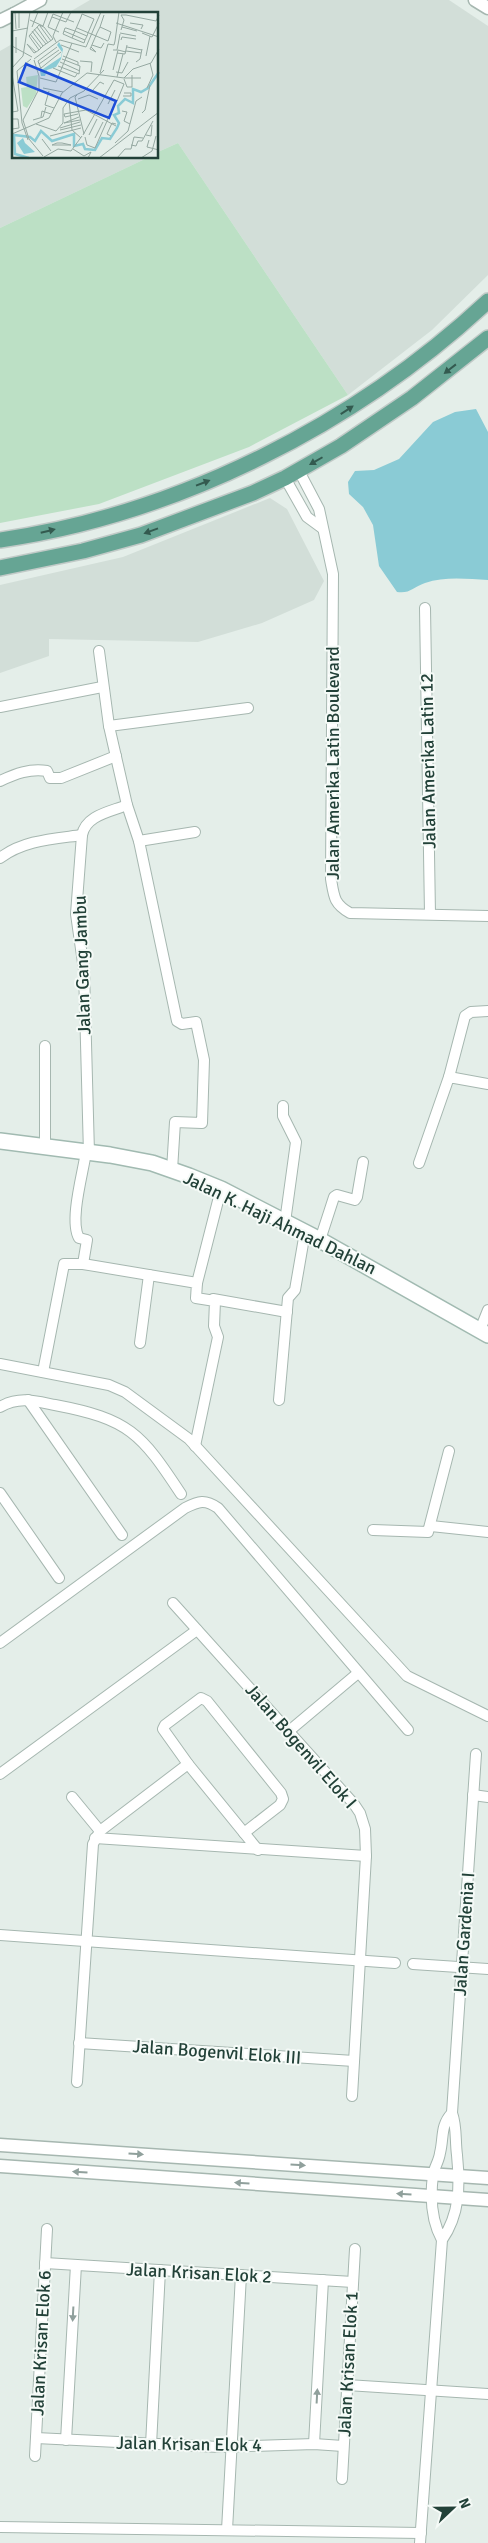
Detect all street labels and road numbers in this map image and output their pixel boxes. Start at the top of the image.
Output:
street label: Jalan Amerika Latin Boulevard [322,646,344,880]
street label: Jalan Amerika Latin 12 [415,673,441,849]
street label: Jalan Gang Jambu [69,895,95,1035]
street label: Jalan K. Haji Ahmad Dahlan [180,1167,380,1279]
street label: Jalan Bogenvil Elok I [241,1679,361,1813]
street label: Jalan Gardenia I [449,1872,479,1996]
street label: Jalan Bogenvil Elok III [132,2035,302,2069]
street label: Jalan Krisan Elok 2 [126,2258,272,2288]
street label: Jalan Krisan Elok 6 [26,2270,56,2416]
street label: Jalan Krisan Elok 1 [333,2291,363,2437]
street label: Jalan Krisan Elok 4 [116,2432,262,2456]

